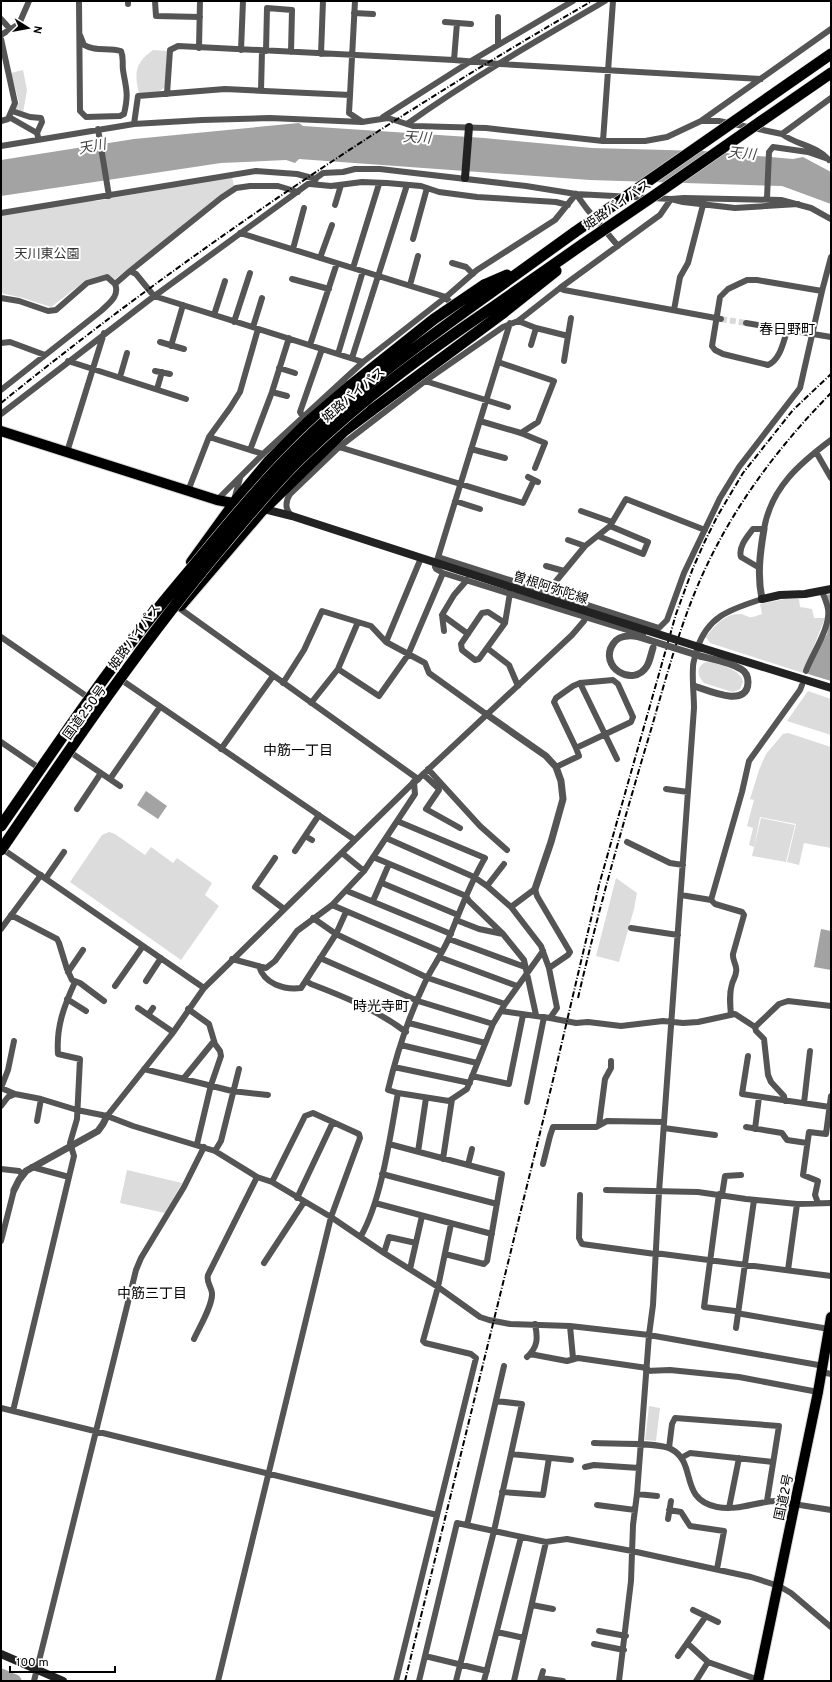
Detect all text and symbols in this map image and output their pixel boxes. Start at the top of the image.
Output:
north arrow [8,8,48,48]
text: N [29,25,44,35]
water label: 天川 [402,129,433,148]
water label: 天川 [77,136,110,158]
water label: 天川 [727,145,759,164]
street label: 姫路バイパス [581,177,655,234]
park label: 天川東公園 [14,247,80,263]
district label: 春日野町 [759,322,815,339]
street label: 姫路バイパス [319,364,389,427]
street label: 曽根阿弥陀線 [511,568,590,609]
street label: 姫路バイパス [106,601,165,673]
street label: 国道250号 [61,683,111,744]
district label: 中筋一丁目 [263,742,333,760]
district label: 時光寺町 [353,999,409,1016]
district label: 中筋三丁目 [117,1285,187,1303]
street label: 国道2号 [772,1473,798,1522]
scale bar [10,1648,115,1674]
text: 100 m [16,1655,49,1671]

